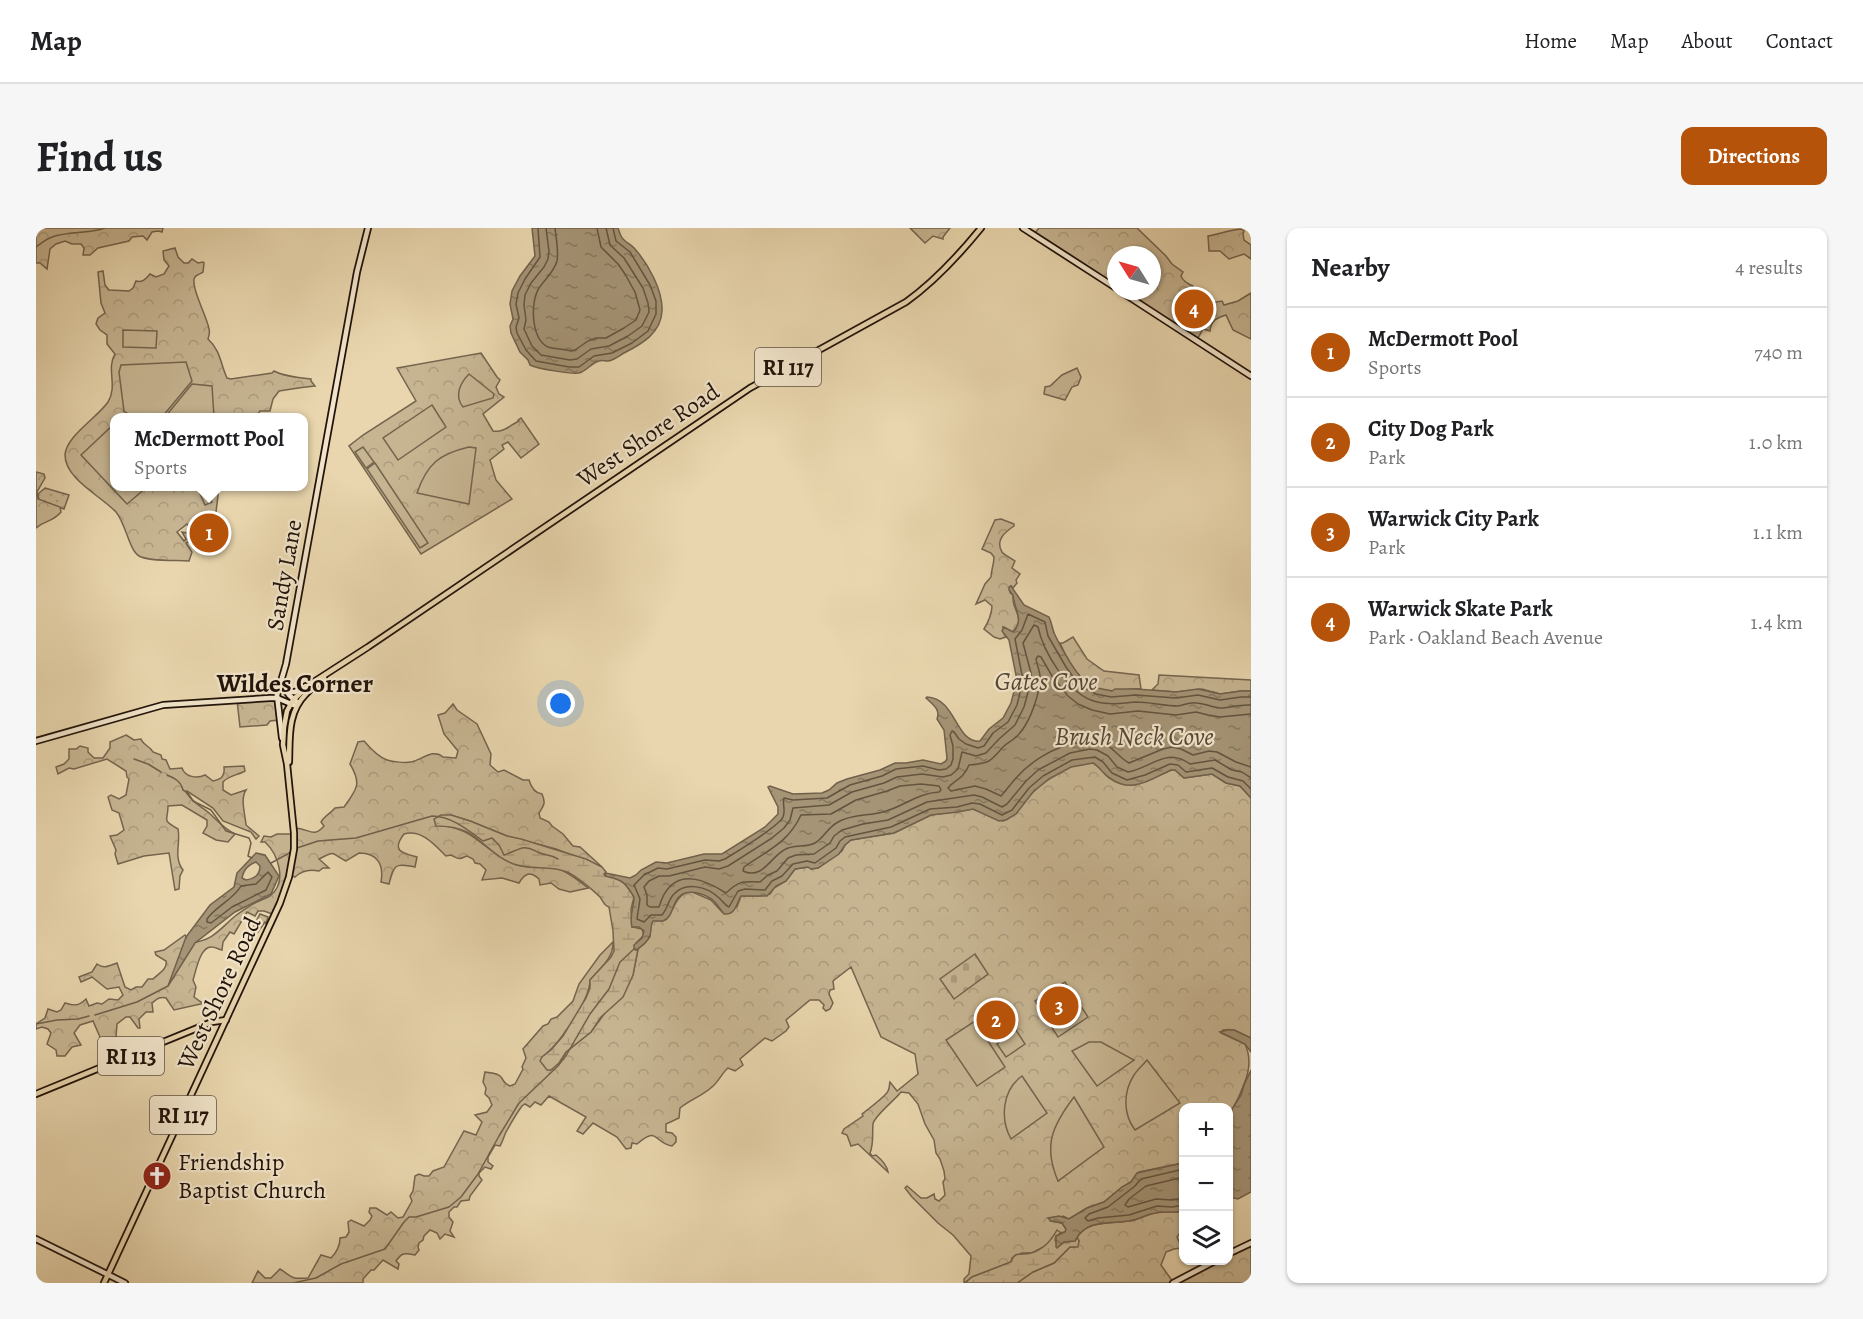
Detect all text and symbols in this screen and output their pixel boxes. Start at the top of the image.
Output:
text: Map [30,22,82,60]
text: Home [1524,27,1577,55]
text: Map [1610,27,1648,55]
text: About [1681,27,1733,55]
text: Contact [1766,27,1833,55]
button: Directions [1681,127,1827,185]
text: Find us [36,128,163,185]
north arrow [1107,246,1161,300]
text: Nearby [1311,250,1390,285]
text: 4 results [1735,254,1803,281]
pin: 4 [1174,286,1214,332]
text: McDermott Pool [1368,324,1518,354]
text: 1 [1327,339,1334,366]
text: 740 m [1754,339,1803,366]
road number: RI 117 [755,348,821,386]
text: Sports [1368,354,1421,381]
street label: West Shore Road [570,375,726,495]
popup [110,413,308,491]
text: City Dog Park [1368,414,1494,444]
text: McDermott Pool [134,424,284,454]
text: 2 [1326,429,1335,456]
text: 1.0 km [1749,429,1803,456]
text: Park [1368,444,1406,471]
text: Sports [134,454,187,481]
text: Warwick City Park [1368,504,1539,534]
pin: 1 [190,510,228,556]
street label: Sandy Lane [259,517,309,633]
text: 3 [1326,519,1335,546]
text: 1.1 km [1753,519,1803,546]
text: Park [1368,534,1406,561]
text: Warwick Skate Park [1368,594,1553,624]
text: 4 [1326,609,1335,636]
text: 1.4 km [1750,609,1803,636]
text: Park · Oakland Beach Avenue [1368,624,1603,651]
water label: Gates Cove [995,664,1097,699]
district label: Wildes Corner [216,666,373,701]
your location [546,689,575,718]
water label: Brush Neck Cove [1055,719,1214,754]
street label: West Shore Road [169,911,268,1076]
pin: 3 [1040,984,1078,1028]
pin: 2 [976,998,1016,1042]
road number: RI 113 [98,1037,164,1075]
road number: RI 117 [150,1096,216,1134]
map controls [1179,1103,1233,1265]
button: + [1179,1103,1233,1157]
place label: Friendship Baptist Church [178,1146,326,1206]
button: − [1179,1157,1233,1211]
church icon: Friendship Baptist Church [141,1160,173,1192]
button: layers [1179,1211,1233,1265]

